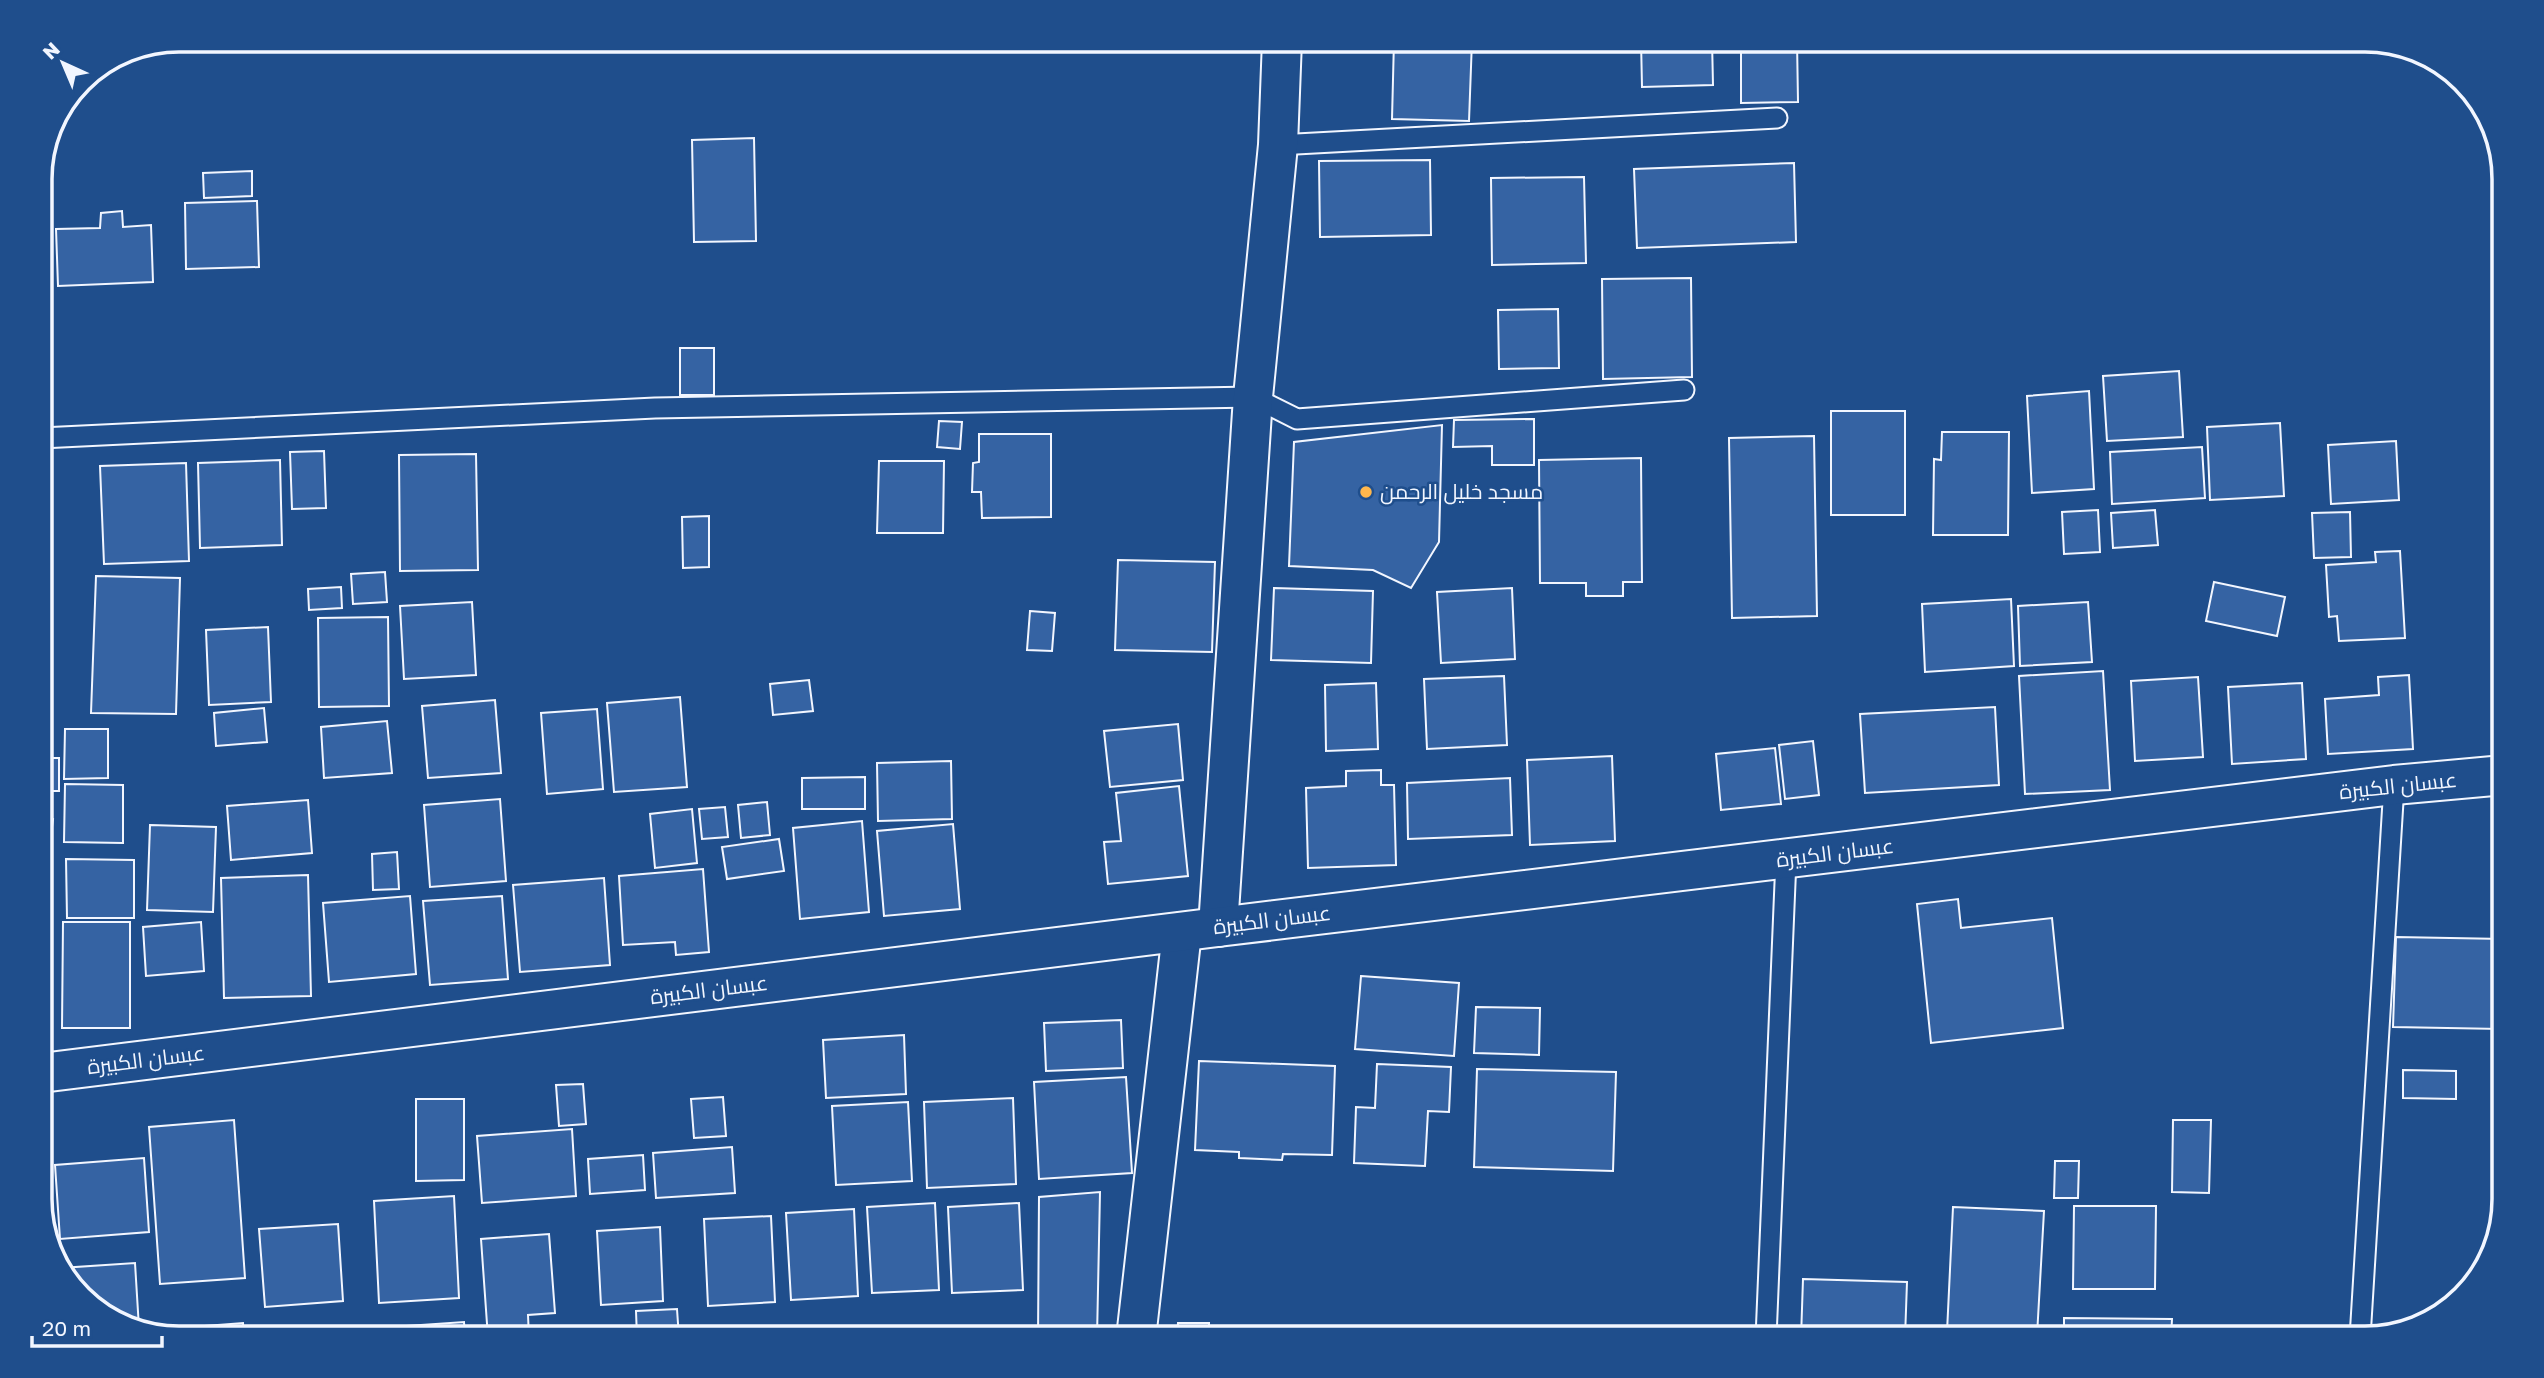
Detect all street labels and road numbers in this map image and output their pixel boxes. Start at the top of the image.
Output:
street label: عبسان الكبيرة [2338,766,2458,805]
street label: عبسان الكبيرة [1775,832,1895,873]
street label: عبسان الكبيرة [1212,899,1332,940]
street label: عبسان الكبيرة [649,969,769,1010]
street label: عبسان الكبيرة [86,1039,206,1080]

